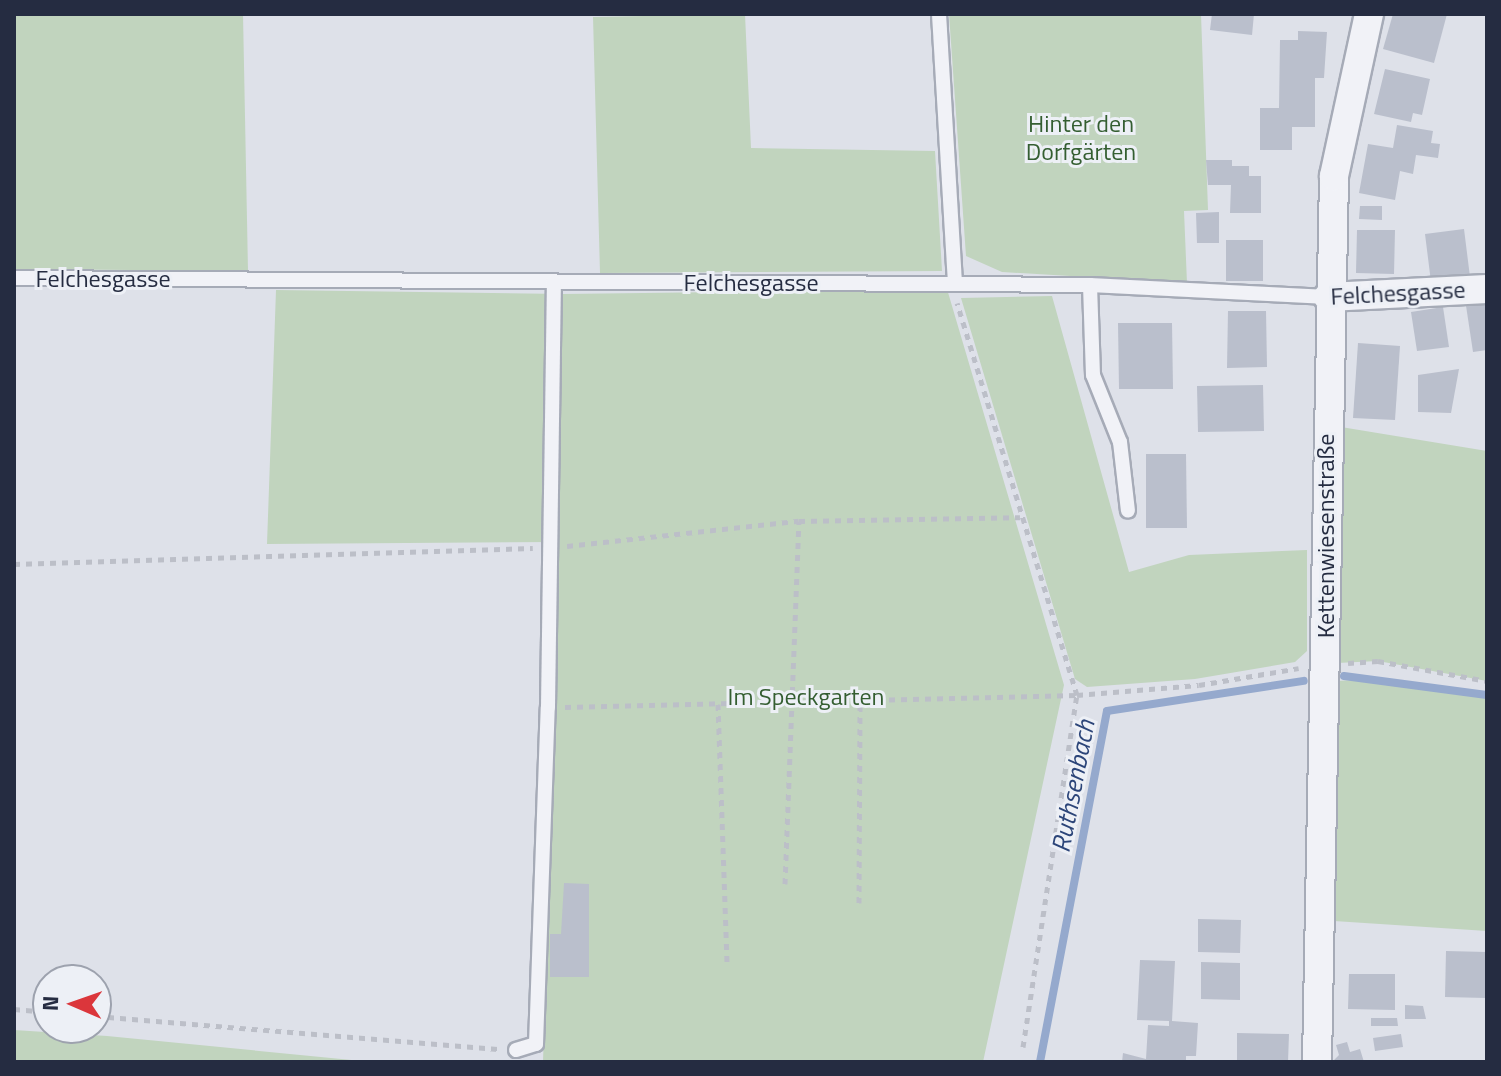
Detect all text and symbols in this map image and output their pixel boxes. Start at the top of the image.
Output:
park label: Hinter den Dorfgärten [1026,110,1136,166]
street label: Felchesgasse [35,265,171,293]
street label: Felchesgasse [683,269,819,297]
street label: Felchesgasse [1330,275,1466,311]
street label: Kettenwiesenstraße [1312,434,1340,638]
park label: Im Speckgarten [728,683,884,711]
water label: Ruthsenbach [1045,717,1101,855]
north arrow [32,964,112,1044]
text: N [33,995,67,1011]

